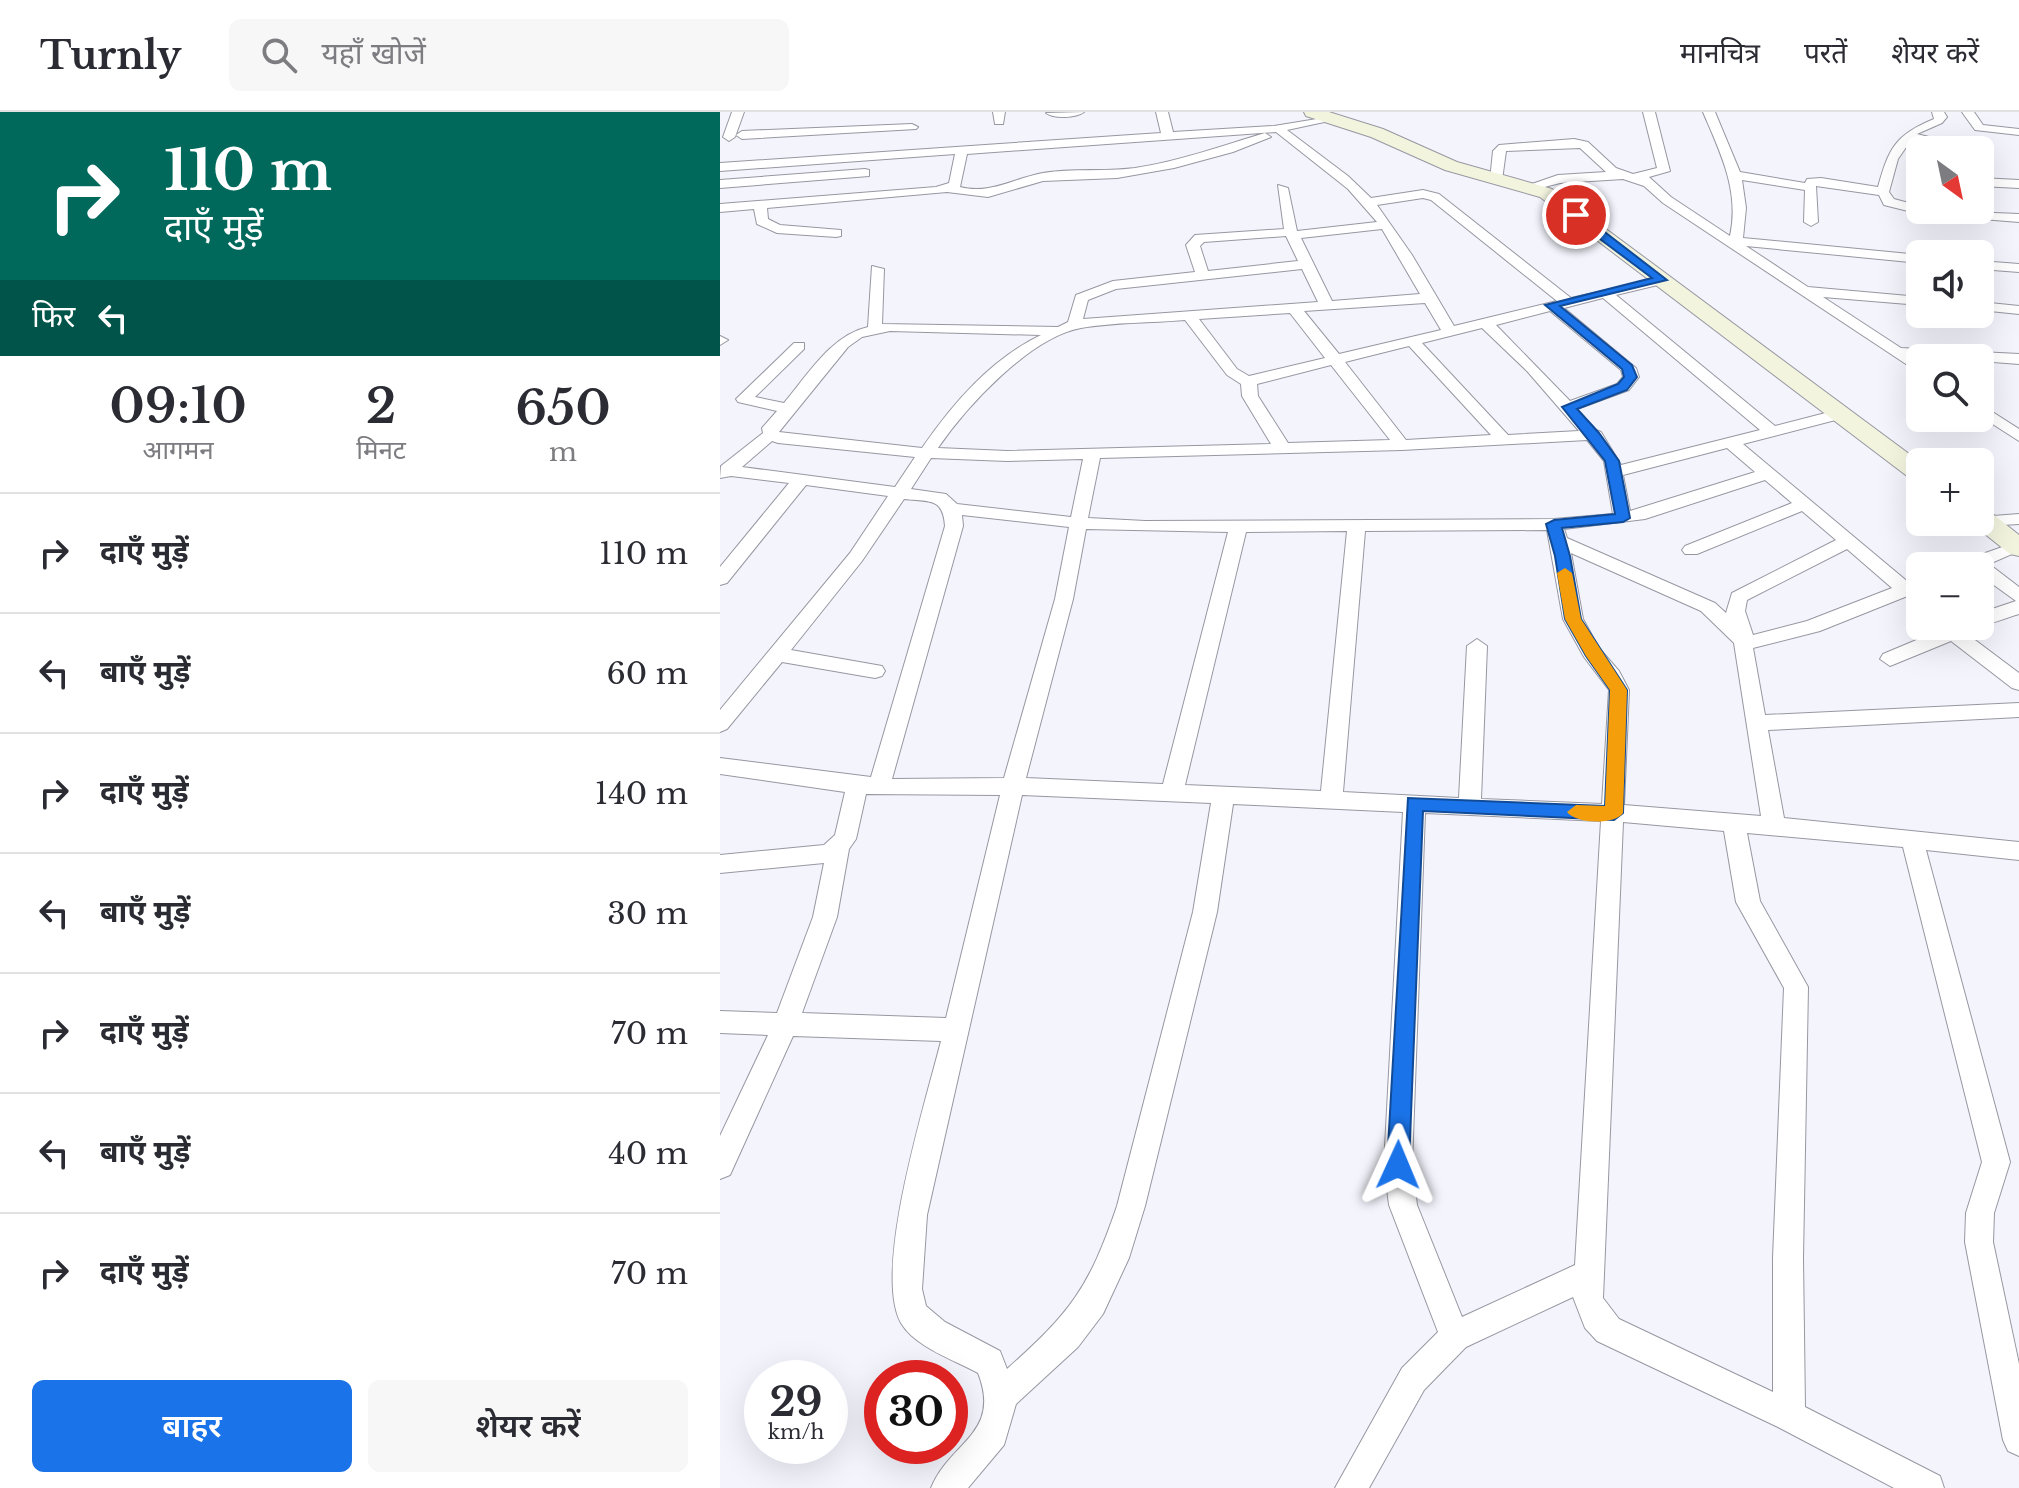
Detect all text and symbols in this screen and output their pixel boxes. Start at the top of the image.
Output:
search box [229,19,789,91]
text: Turnly [40,32,181,79]
icon: search [257,33,301,77]
text: यहाँ खोजें [321,35,426,72]
text: मानचित्र [1680,36,1760,71]
text: परतें [1804,36,1847,71]
text: शेयर करें [1891,36,1979,71]
text: 110 m [164,136,332,205]
north arrow [1906,136,1994,224]
map controls [1906,136,1994,640]
icon: right [32,144,136,248]
pin [1542,181,1610,249]
icon: arrive [1554,193,1598,237]
text: दाएँ मुड़ें [164,205,263,250]
button: sound [1906,240,1994,328]
icon: left [91,296,135,340]
text: फिर [32,298,75,335]
button: search [1906,344,1994,432]
text: 09:10 [109,376,247,436]
text: 2 [366,376,396,436]
text: 650 [515,378,611,438]
text: आगमन [142,434,214,466]
text: मिनट [356,434,406,466]
text: m [549,436,577,468]
button: + [1906,448,1994,536]
icon: right [32,531,76,575]
text: दाएँ मुड़ें [100,533,189,570]
text: 110 m [599,535,688,572]
button: − [1906,552,1994,640]
icon: left [32,651,76,695]
text: बाएँ मुड़ें [100,653,190,690]
text: 60 m [606,655,688,692]
icon: right [32,771,76,815]
text: दाएँ मुड़ें [100,773,189,810]
text: 140 m [595,775,688,812]
icon: left [32,891,76,935]
text: बाएँ मुड़ें [100,893,190,930]
text: 30 m [607,895,688,932]
icon: right [32,1011,76,1055]
text: दाएँ मुड़ें [100,1013,189,1050]
text: 70 m [611,1015,688,1052]
position arrow [1356,1123,1440,1207]
icon: left [32,1131,76,1175]
text: बाएँ मुड़ें [100,1133,190,1170]
text: 40 m [608,1135,688,1172]
icon: right [32,1251,76,1295]
text: दाएँ मुड़ें [100,1253,189,1290]
text: 70 m [611,1255,688,1292]
speed limit sign: 30 [864,1360,968,1464]
text: 29 [770,1377,823,1427]
button: बाहर [32,1380,352,1472]
button: शेयर करें [368,1380,688,1472]
text: km/h [768,1420,824,1444]

